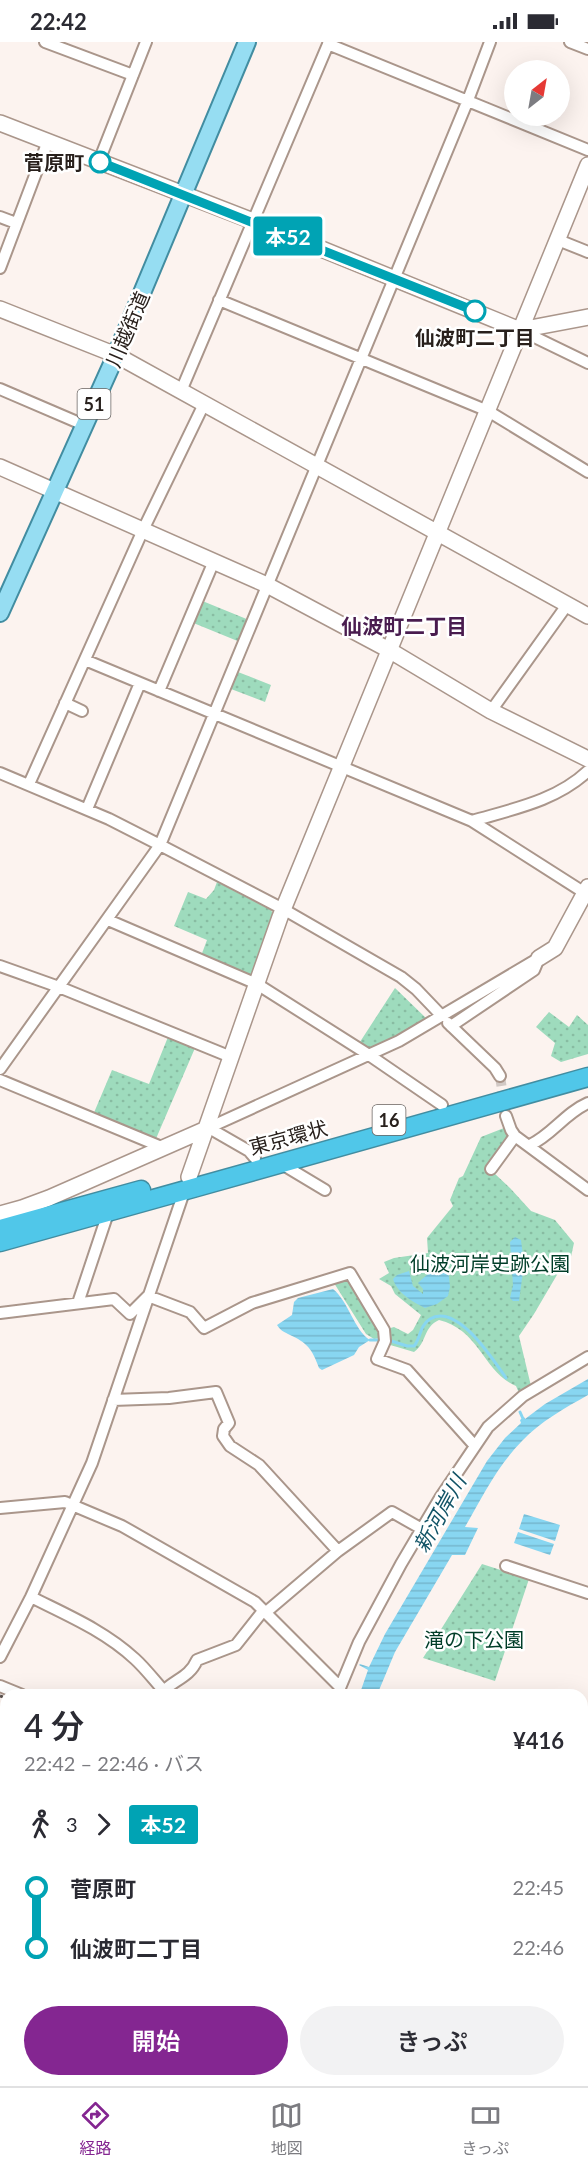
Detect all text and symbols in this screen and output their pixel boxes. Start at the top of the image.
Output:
text: 22:42 [30,8,87,35]
north arrow [504,60,570,126]
map controls [504,60,570,126]
place label: 菅原町 [24,150,84,174]
marker: 菅原町 [89,151,111,173]
line badge: 本52 [254,216,322,256]
text: 本52 [265,224,311,249]
street label: 川越街道 [100,287,154,371]
marker: 仙波町二丁目 [464,300,486,322]
place label: 仙波町二丁目 [415,325,535,349]
road number: 51 [78,389,110,419]
district label: 仙波町二丁目 [341,613,467,638]
road number: 16 [372,1105,406,1135]
street label: 東京環状 [246,1115,330,1159]
park label: 仙波河岸史跡公園 [410,1251,570,1275]
water label: 新河岸川 [408,1468,471,1556]
park label: 滝の下公園 [424,1627,524,1651]
text: 4 分 [24,1705,84,1745]
text: ¥416 [513,1727,564,1754]
text: 22:42 – 22:46 · バス [24,1751,204,1775]
icon: walk [24,1808,57,1841]
icon: forward [87,1808,120,1841]
text: 3 [66,1812,78,1836]
text: 本52 [141,1812,186,1837]
text: 菅原町 [70,1875,136,1902]
text: 22:45 [513,1875,564,1899]
text: 仙波町二丁目 [70,1935,202,1962]
text: 22:46 [513,1935,564,1959]
button: 開始 [24,2006,288,2075]
button: きっぷ [300,2006,564,2075]
tab: 経路 [79,2099,112,2159]
tab: 地図 [270,2099,303,2159]
tab: きっぷ [462,2099,509,2159]

